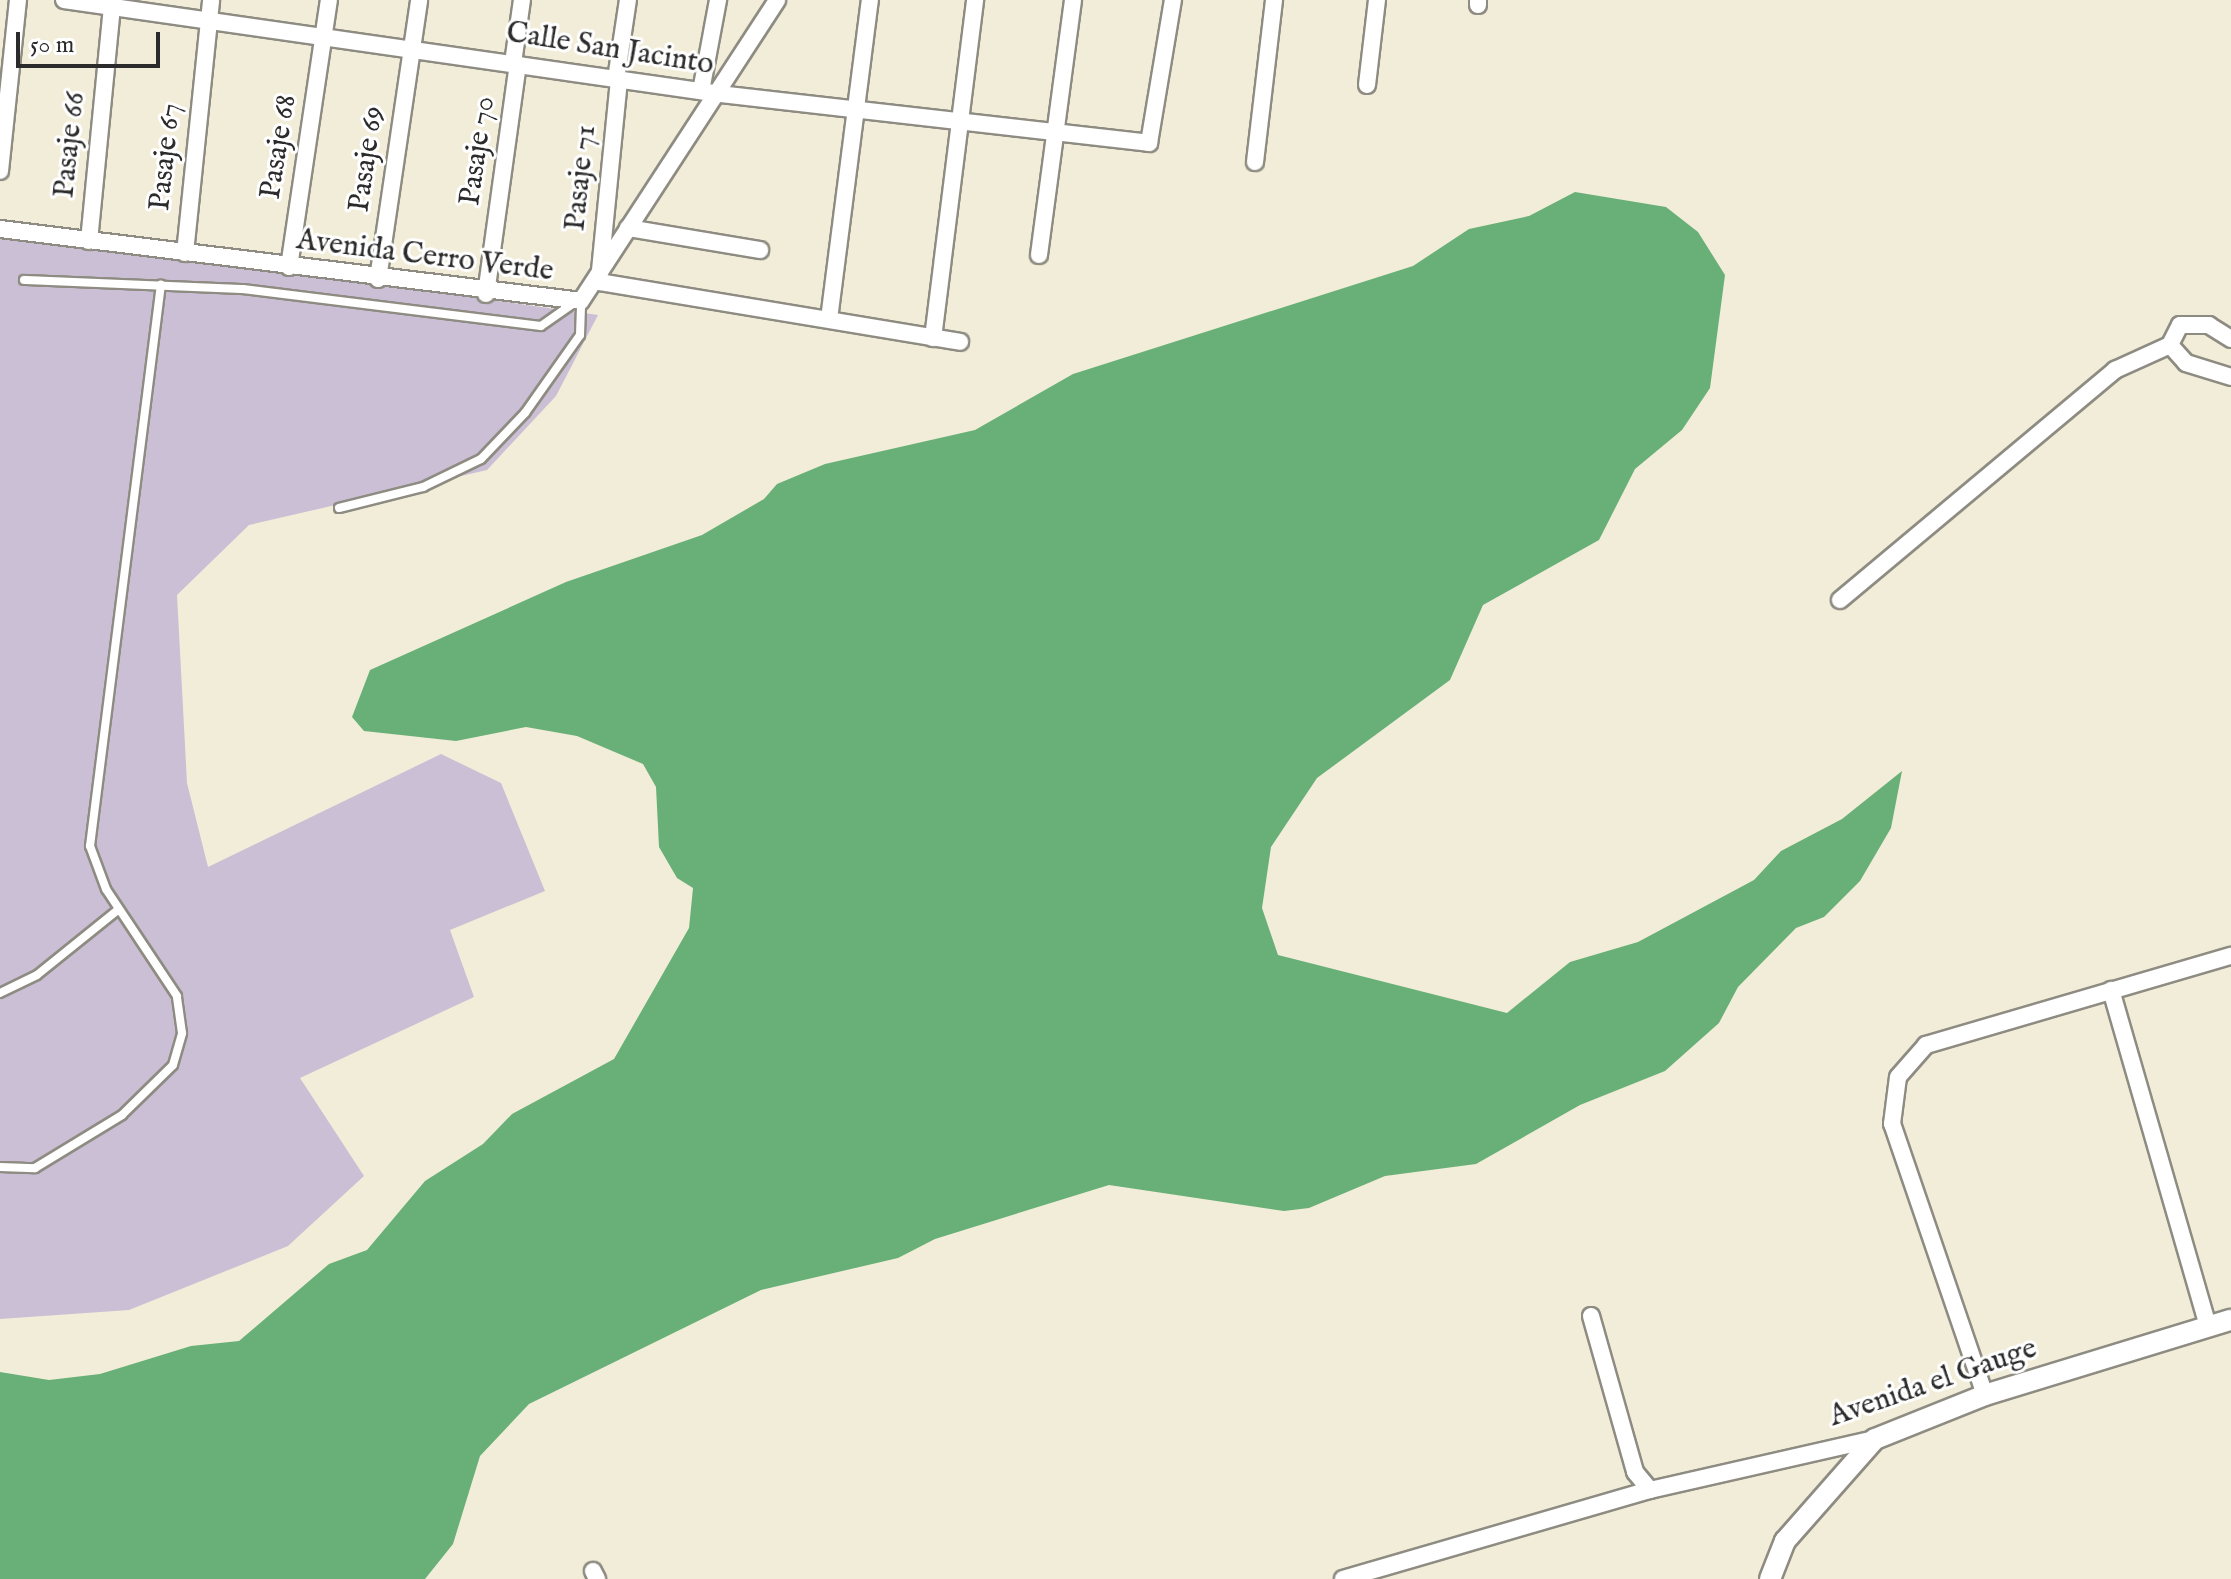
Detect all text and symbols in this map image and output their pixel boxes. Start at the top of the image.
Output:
street label: Calle San Jacinto [504,15,716,83]
scale bar [20,16,164,66]
text: 50 m [30,30,74,61]
street label: Pasaje 66 [47,90,93,200]
street label: Pasaje 68 [253,92,305,202]
street label: Pasaje 70 [453,94,503,208]
street label: Pasaje 67 [142,102,190,212]
street label: Pasaje 69 [342,104,392,214]
street label: Pasaje 71 [558,123,604,233]
street label: Avenida Cerro Verde [294,222,556,290]
street label: Avenida el Gauge [1825,1331,2041,1435]

